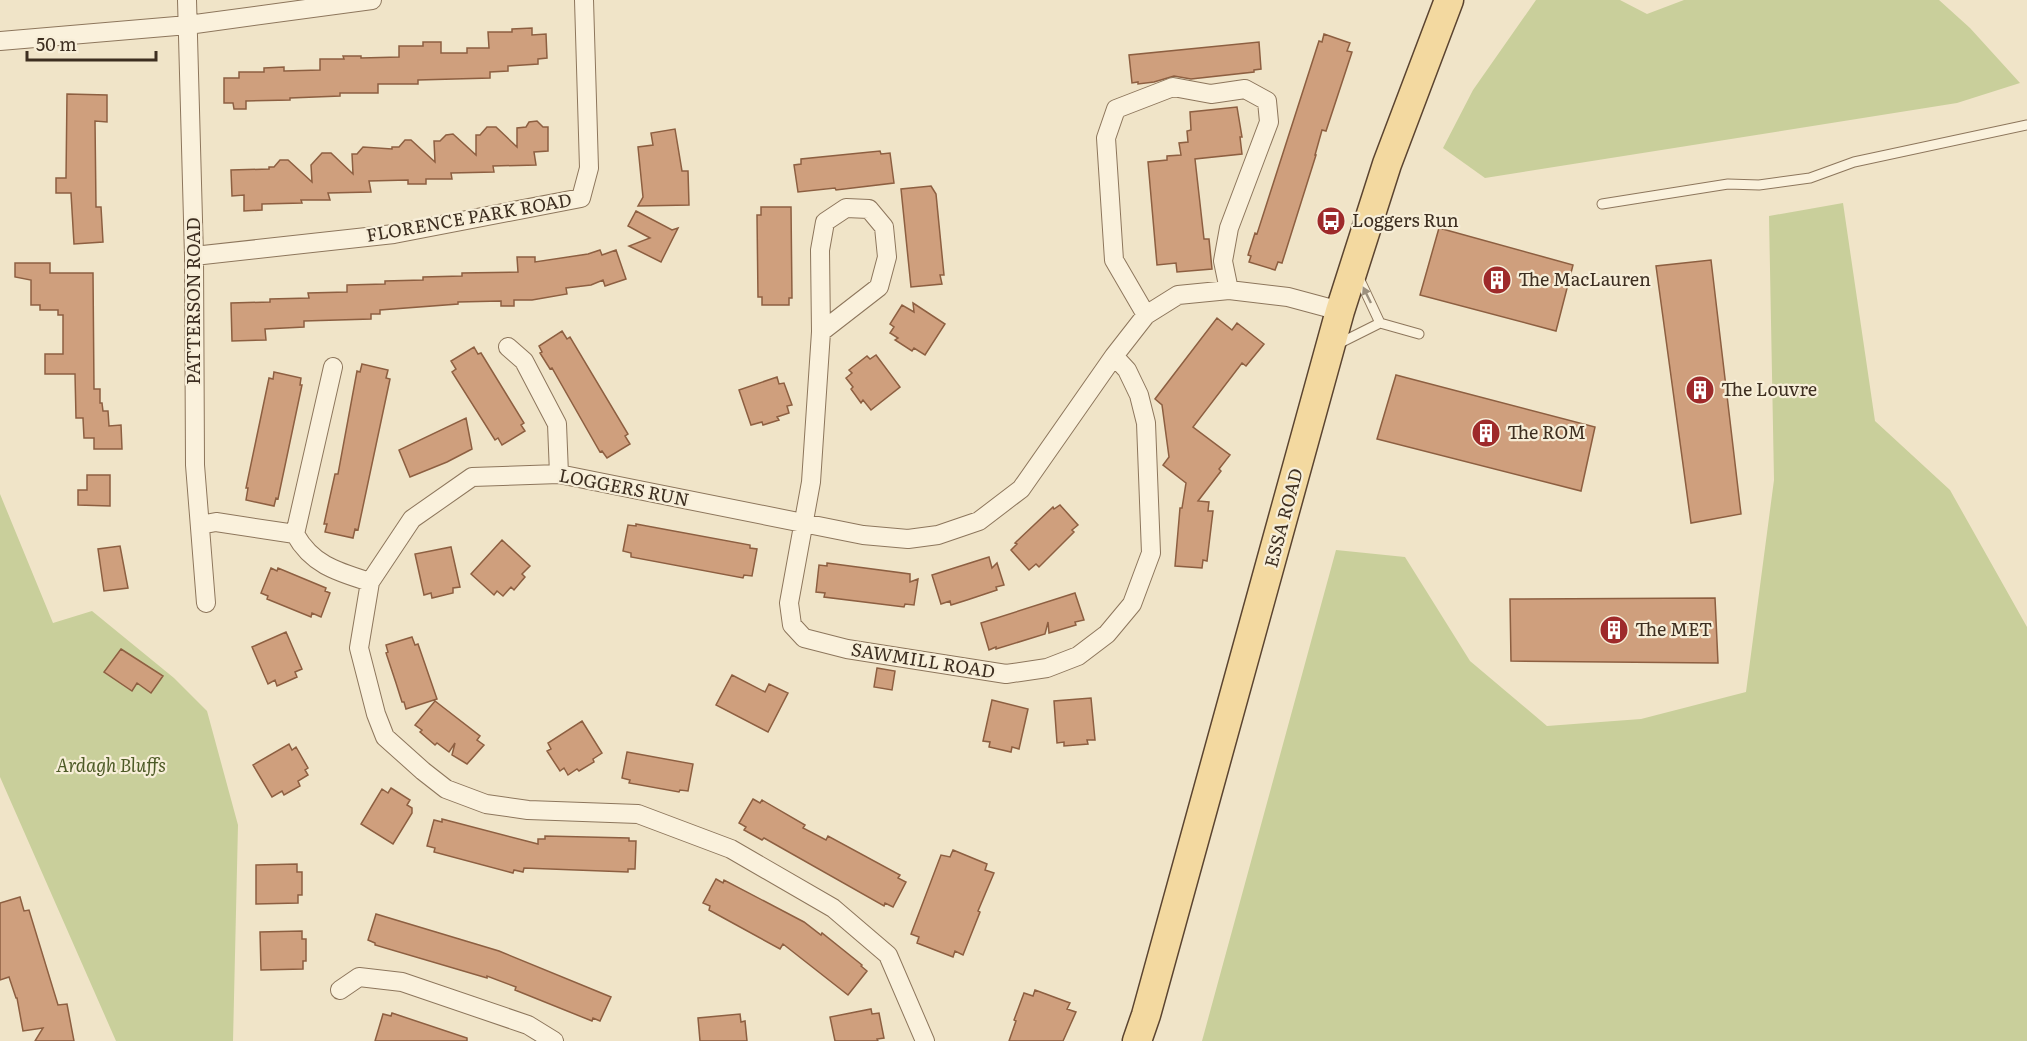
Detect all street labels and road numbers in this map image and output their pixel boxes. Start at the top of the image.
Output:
street label: FLORENCE PARK ROAD [364,185,574,248]
street label: PATTERSON ROAD [179,217,206,385]
street label: LOGGERS RUN [557,461,692,512]
street label: ESSA ROAD [1256,465,1309,570]
street label: SAWMILL ROAD [849,635,997,684]

